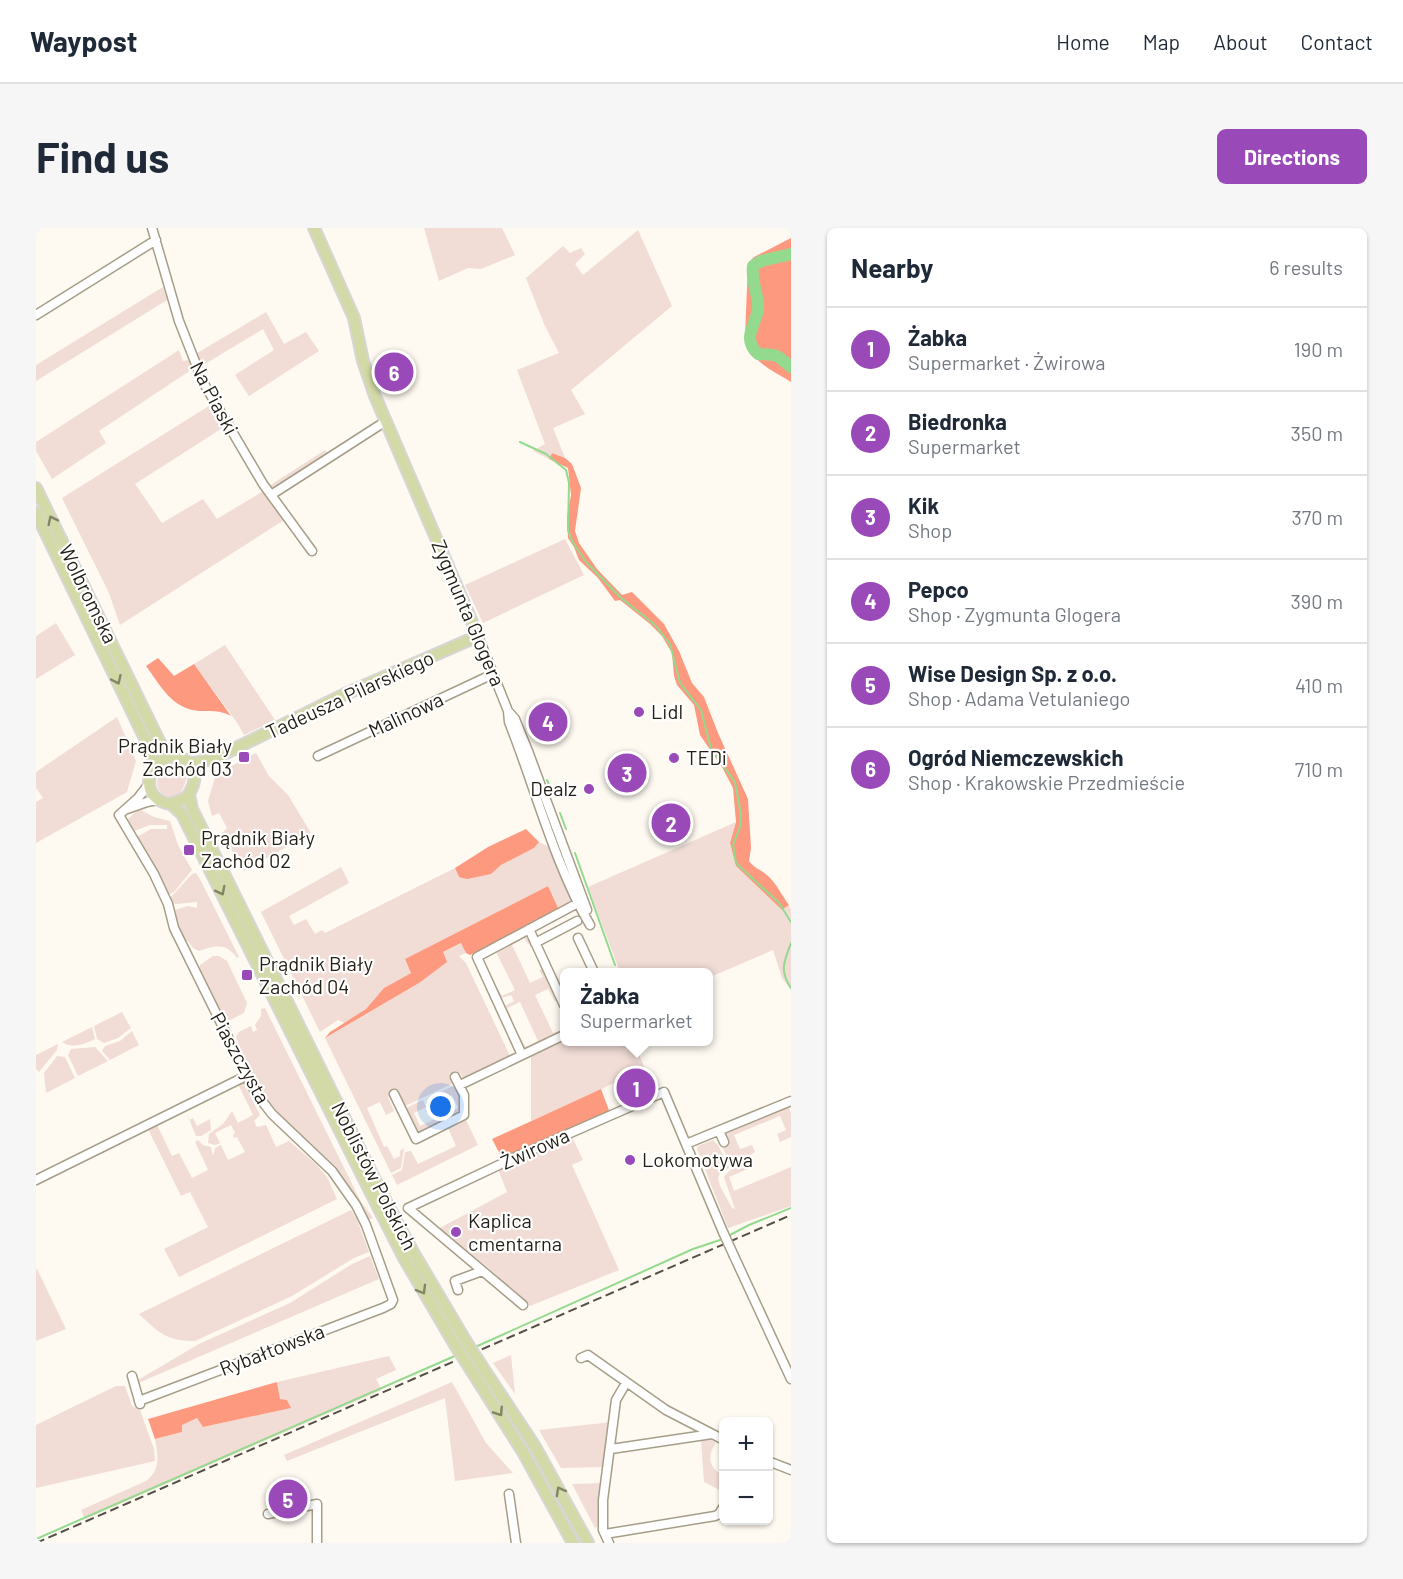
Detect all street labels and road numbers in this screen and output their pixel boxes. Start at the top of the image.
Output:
street label: Na Piaski [186,357,244,438]
street label: Zygmunta Glogera [427,536,511,689]
street label: Wolbromska [55,540,123,647]
street label: Tadeusza Pilarskiego [262,645,437,743]
street label: Malinowa [364,686,447,742]
street label: Piaszczysta [206,1008,276,1107]
street label: Noblistów Polskich [327,1097,423,1254]
street label: Żwirowa [497,1122,573,1174]
street label: Rybałtowska [216,1318,327,1380]

